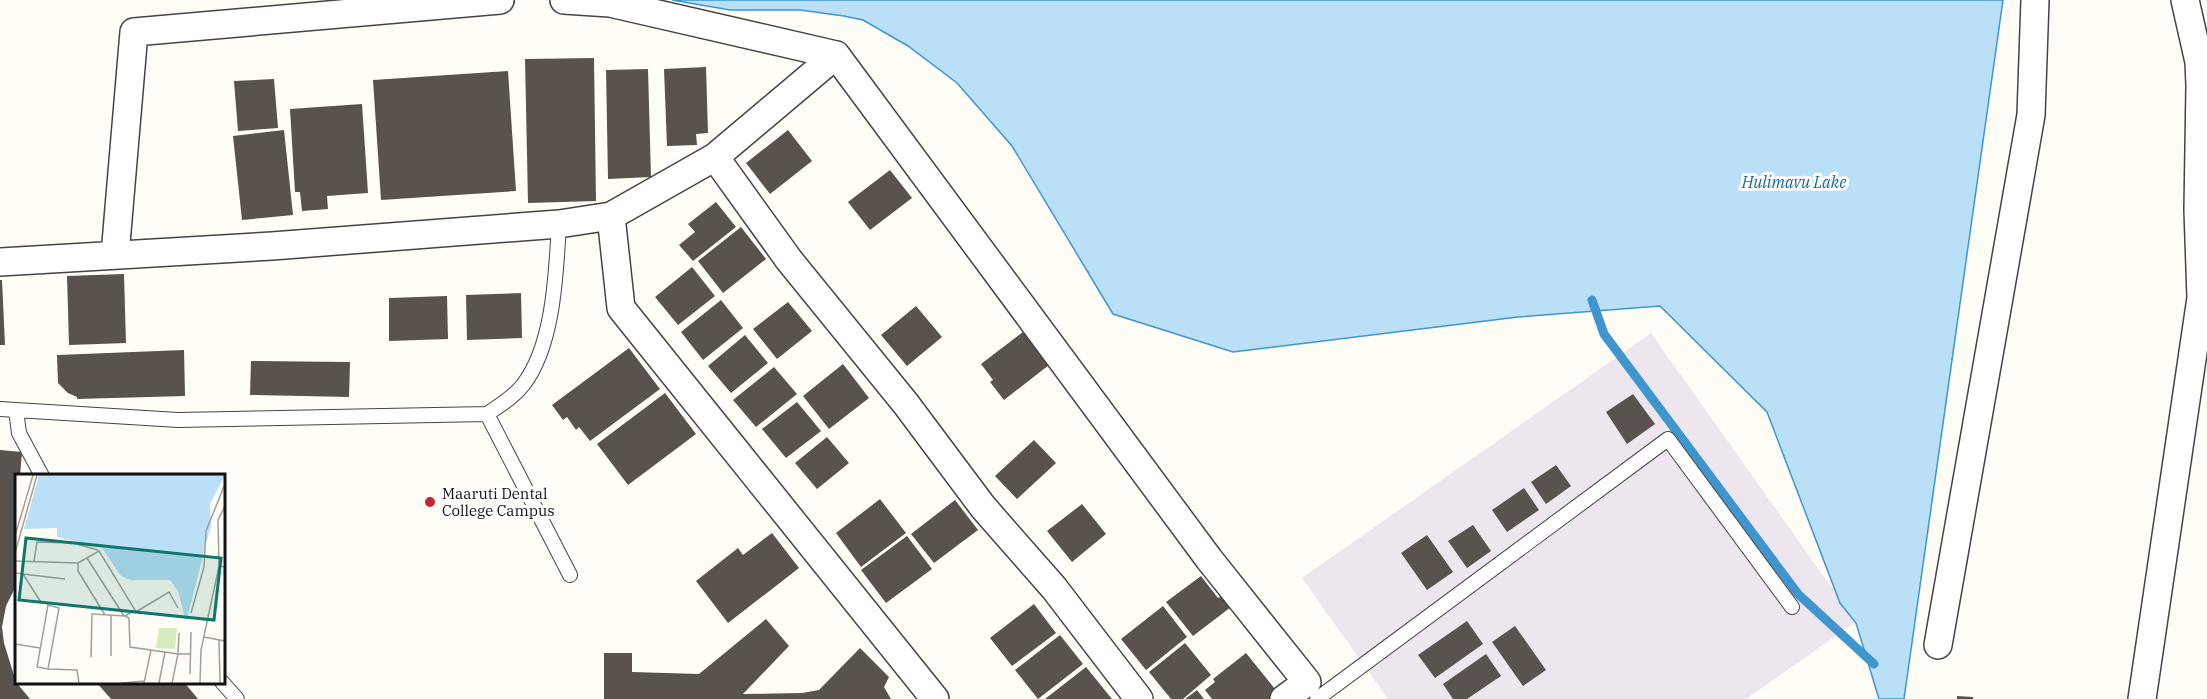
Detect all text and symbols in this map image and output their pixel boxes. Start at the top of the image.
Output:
water label: Hulimavu Lake [1741,172,1846,192]
inset map [15,474,225,684]
place label: Maaruti Dental College Campus [442,484,555,520]
marker: Maaruti Dental College Campus [423,495,437,509]

